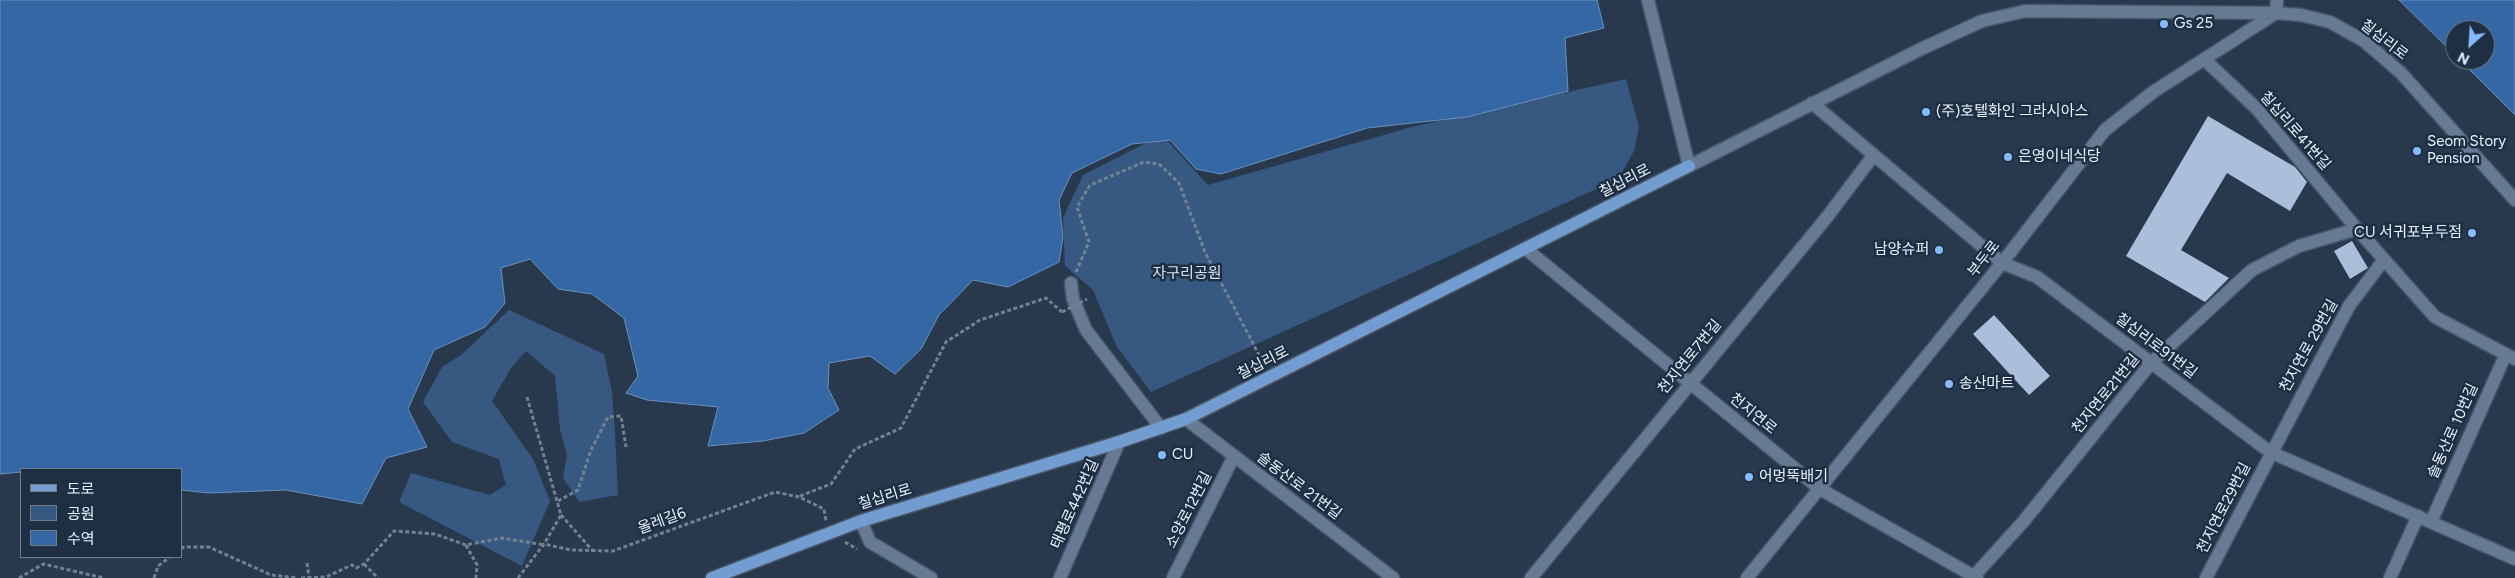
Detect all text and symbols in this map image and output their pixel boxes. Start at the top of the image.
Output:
place label: Gs 25 [2174,15,2213,33]
street label: 칠십리로 [2357,16,2411,64]
marker: Gs 25 [2158,18,2170,30]
north arrow [2445,20,2495,70]
text: N [2455,48,2472,68]
street label: 칠십리로41번길 [2256,88,2334,174]
place label: (주)호텔화인 그라시아스 [1936,103,2088,121]
marker: (주)호텔화인 그라시아스 [1920,106,1932,118]
place label: Seom Story Pension [2427,133,2506,168]
marker: Seom Story Pension [2411,145,2423,157]
place label: 은영이네식당 [2018,148,2101,166]
marker: 은영이네식당 [2002,151,2014,163]
street label: 칠십리로 [1596,160,1654,202]
place label: CU 서귀포부두점 [2354,224,2462,242]
marker: CU 서귀포부두점 [2466,227,2478,239]
street label: 부두로 [1964,237,2004,281]
place label: 남양슈퍼 [1874,241,1929,259]
marker: 남양슈퍼 [1933,244,1945,256]
park label: 자구리공원 [1153,265,1221,283]
street label: 천지연로 29번길 [2276,296,2342,396]
street label: 칠십리로91번길 [2112,309,2200,383]
street label: 천지연로7번길 [1654,316,1726,398]
street label: 칠십리로 [1234,342,1292,384]
street label: 천지연로21번길 [2068,350,2144,438]
place label: 송산마트 [1959,375,2014,393]
marker: 송산마트 [1943,378,1955,390]
street label: 솔동산로 10번길 [2424,381,2482,481]
street label: 천지연로 [1726,390,1780,438]
place label: CU [1172,446,1193,464]
street label: 솔동산로 21번길 [1253,448,1345,524]
marker: CU [1156,449,1168,461]
street label: 태평로442번길 [1047,456,1103,552]
street label: 천지연로29번길 [2193,460,2255,556]
legend [20,468,182,558]
place label: 어멍뚝배기 [1759,468,1828,486]
street label: 소양로12번길 [1162,469,1216,551]
marker: 어멍뚝배기 [1743,471,1755,483]
text: 도로 [67,480,95,498]
street label: 칠십리로 [856,480,914,514]
street label: 올레길6 [635,504,689,538]
text: 공원 [67,505,95,523]
text: 수역 [67,530,95,548]

